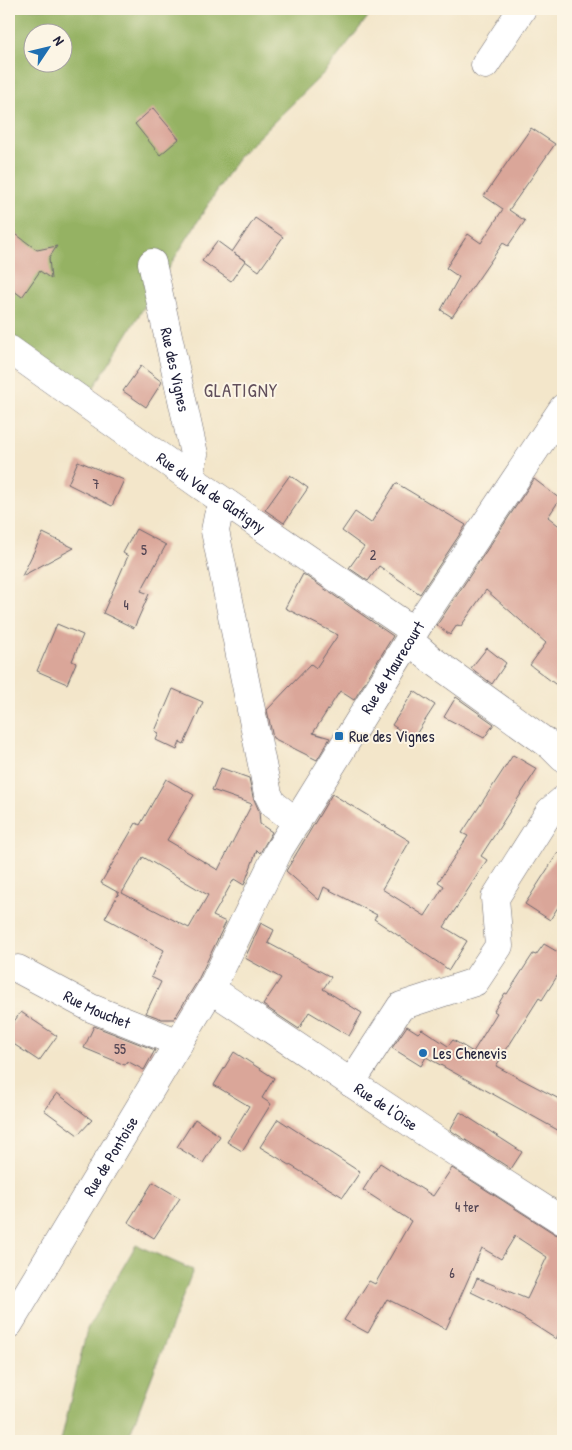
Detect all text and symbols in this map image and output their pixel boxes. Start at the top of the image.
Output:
north arrow [22,22,72,72]
text: N [49,32,69,49]
street label: Rue des Vignes [155,325,195,414]
district label: GLATIGNY [204,377,278,403]
street label: Rue du Val de Glatigny [152,447,270,538]
house number: 7 [93,474,100,493]
house number: 5 [141,540,147,559]
house number: 2 [370,545,377,564]
house number: 4 [123,595,129,614]
street label: Rue de Maurecourt [355,616,430,718]
place label: Rue des Vignes [349,725,435,747]
marker: Rue des Vignes [333,730,345,742]
street label: Rue Mouchet [60,985,134,1034]
house number: 55 [114,1039,126,1058]
place label: Les Chenevis [433,1042,507,1064]
marker: Les Chenevis [417,1047,429,1059]
street label: Rue de l'Oise [350,1077,423,1136]
street label: Rue de Pontoise [78,1112,143,1200]
house number: 4 ter [455,1197,480,1216]
house number: 6 [449,1263,455,1282]

